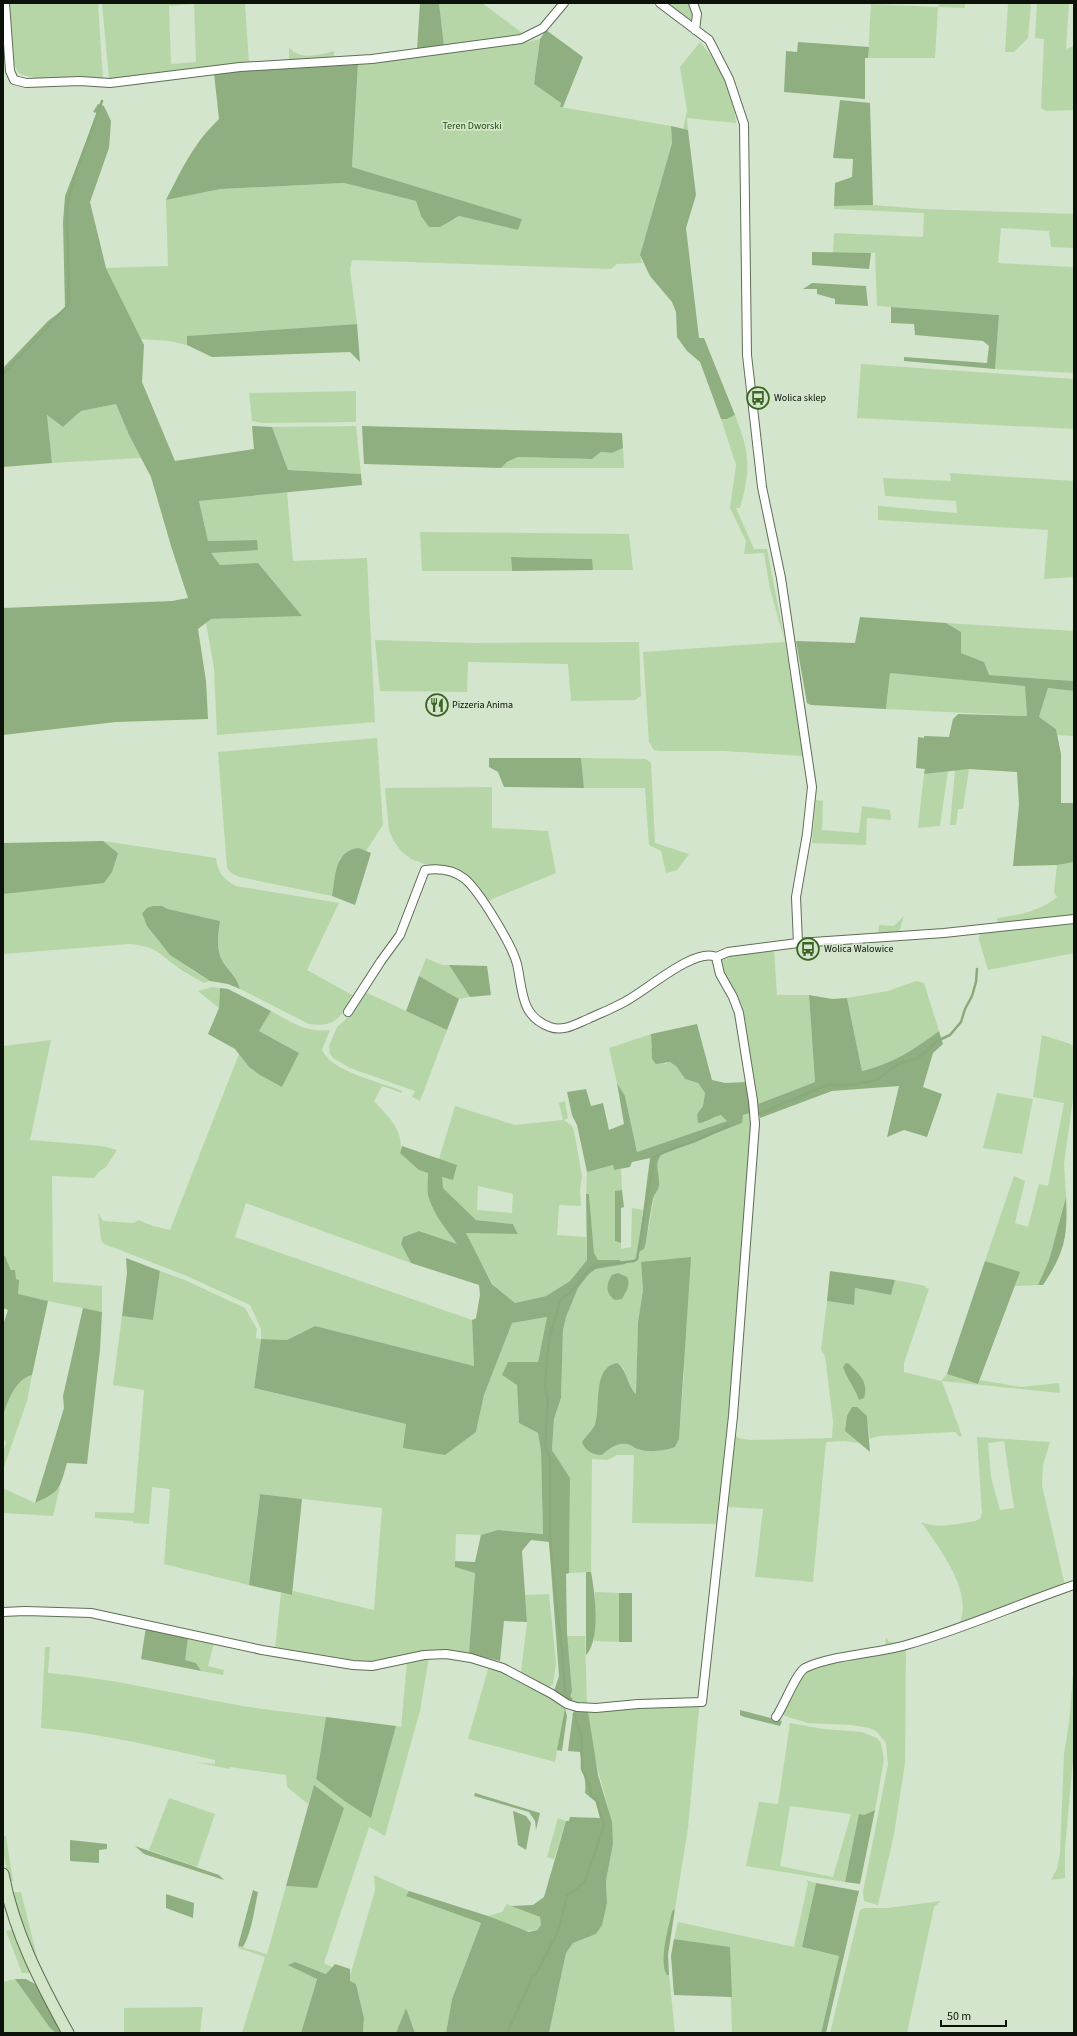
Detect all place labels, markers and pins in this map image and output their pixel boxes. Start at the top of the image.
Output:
bus stop icon: Wolica sklep [745,385,771,411]
place label: Wolica sklep [774,391,826,405]
restaurant icon: Pizzeria Anima [424,692,450,718]
place label: Pizzeria Anima [452,698,513,712]
bus stop icon: Wolica Walowice [795,936,821,962]
place label: Wolica Walowice [824,942,893,956]

